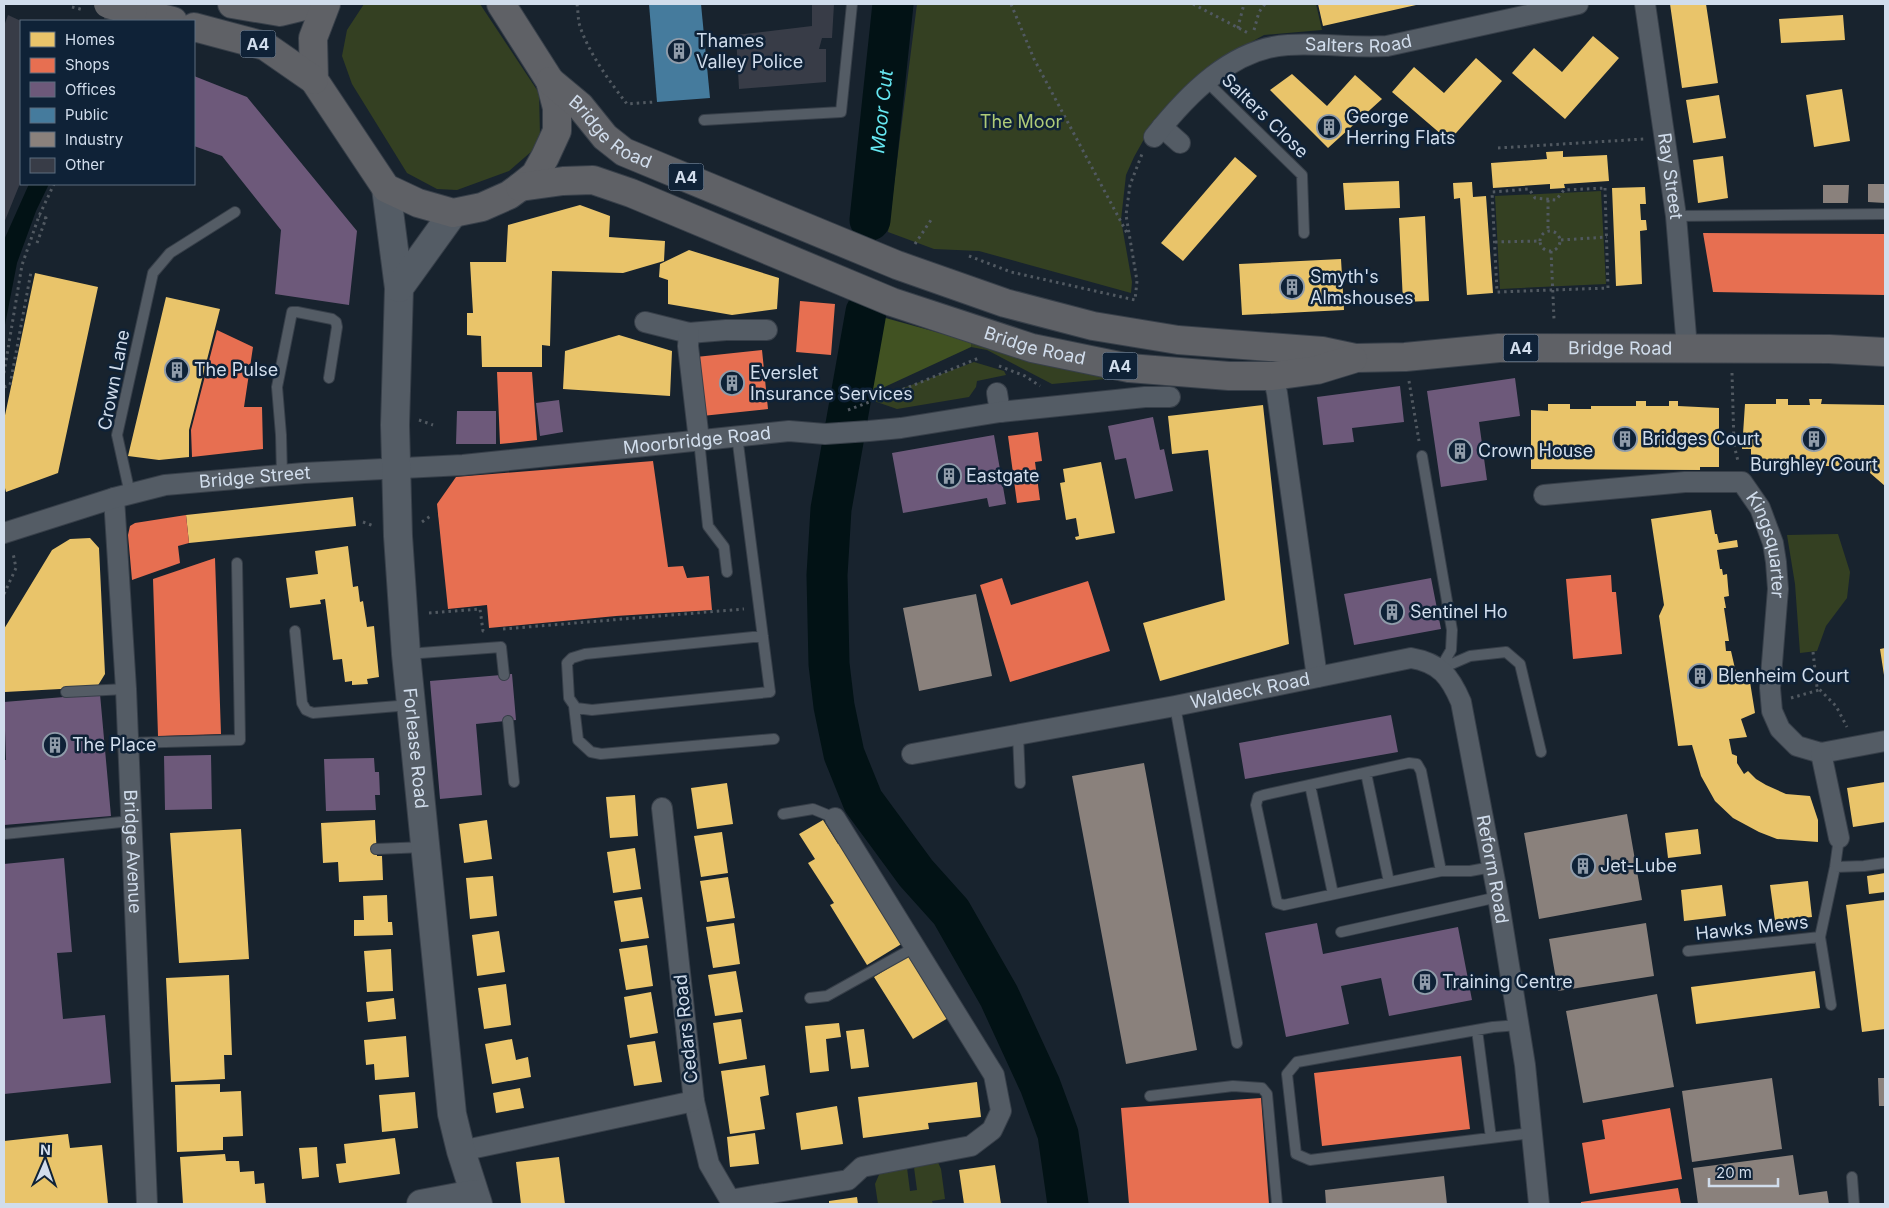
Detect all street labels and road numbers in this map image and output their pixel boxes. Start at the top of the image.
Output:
street label: Salters Road [1305,30,1414,57]
road number: A4 [240,31,276,58]
street label: Salters Close [1218,69,1313,162]
street label: Bridge Road [565,90,655,172]
street label: Ray Street [1654,131,1687,220]
road number: A4 [668,163,704,190]
street label: Bridge Road [981,322,1087,369]
street label: Crown Lane [93,328,134,432]
road number: A4 [1504,334,1538,362]
street label: Bridge Road [1568,337,1672,359]
road number: A4 [1102,352,1138,380]
street label: Moorbridge Road [622,422,772,458]
street label: Bridge Street [198,462,311,492]
street label: Kingsquarter [1742,488,1789,599]
street label: Waldeck Road [1188,668,1312,713]
street label: Forlease Road [399,687,432,810]
street label: Bridge Avenue [120,789,146,914]
street label: Reform Road [1473,813,1513,925]
street label: Hawks Mews [1694,911,1809,944]
street label: Cedars Road [669,973,702,1085]

